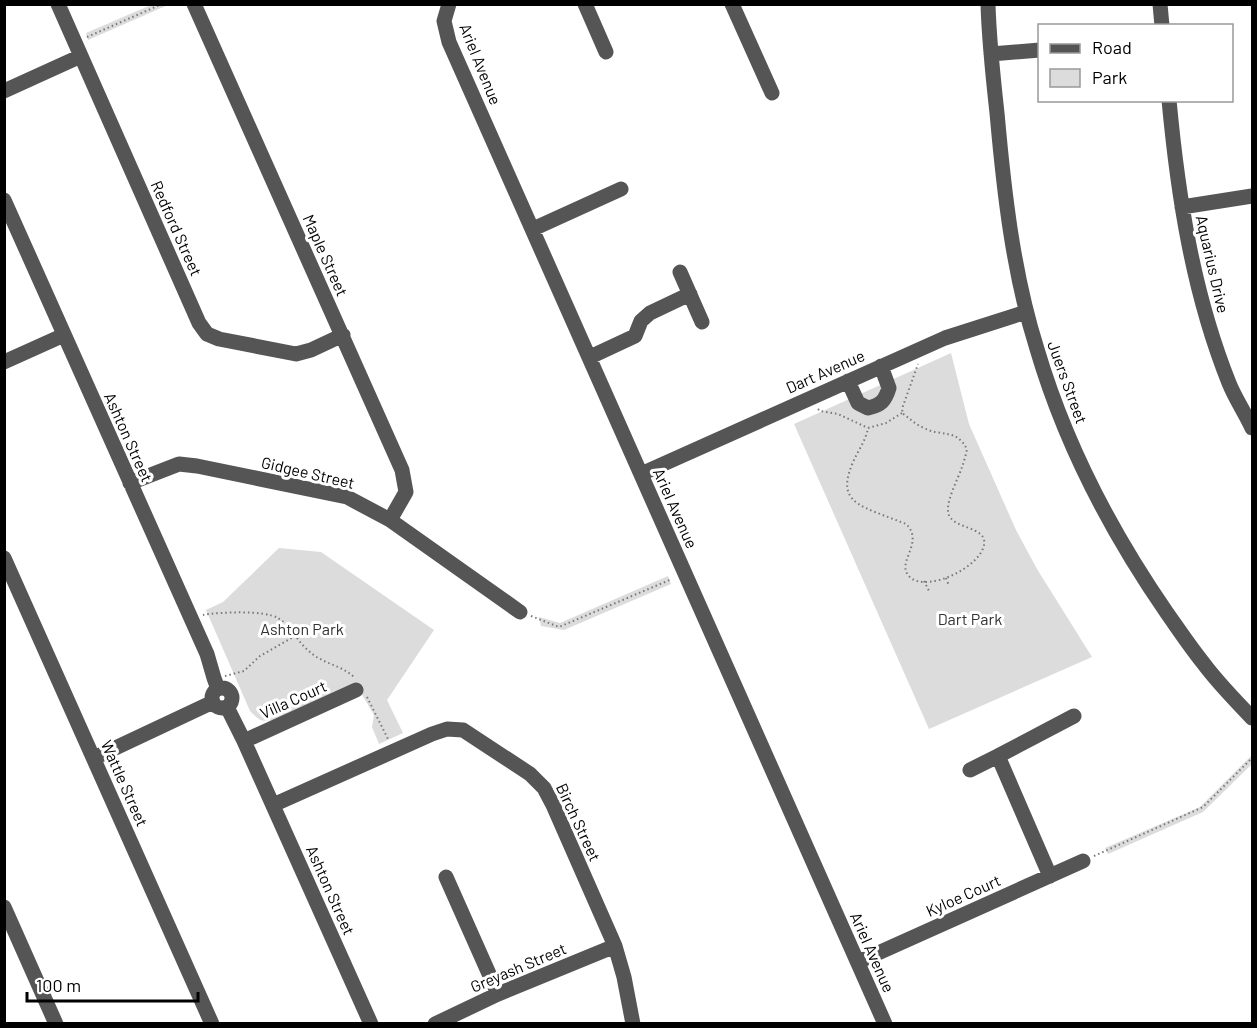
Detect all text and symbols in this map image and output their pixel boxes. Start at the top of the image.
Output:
street label: Ariel Avenue [456,21,506,107]
legend [1038,24,1233,102]
text: Road [1092,36,1132,58]
text: Park [1092,66,1127,88]
street label: Redford Street [148,178,206,278]
street label: Maple Street [300,211,352,299]
street label: Aquarius Drive [1192,213,1234,315]
street label: Juers Street [1044,338,1092,426]
street label: Dart Avenue [783,345,867,397]
street label: Ashton Street [101,389,157,485]
street label: Gidgee Street [260,452,356,492]
street label: Ariel Avenue [650,465,702,551]
park label: Dart Park [938,609,1002,628]
park label: Ashton Park [260,619,344,638]
street label: Villa Court [257,676,329,722]
street label: Wattle Street [98,737,152,829]
street label: Birch Street [553,780,605,864]
street label: Ashton Street [303,842,359,938]
street label: Kyloe Court [923,870,1003,920]
street label: Ariel Avenue [847,909,899,995]
street label: Greyash Street [467,938,569,996]
scale bar [27,965,198,1003]
text: 100 m [36,974,81,996]

